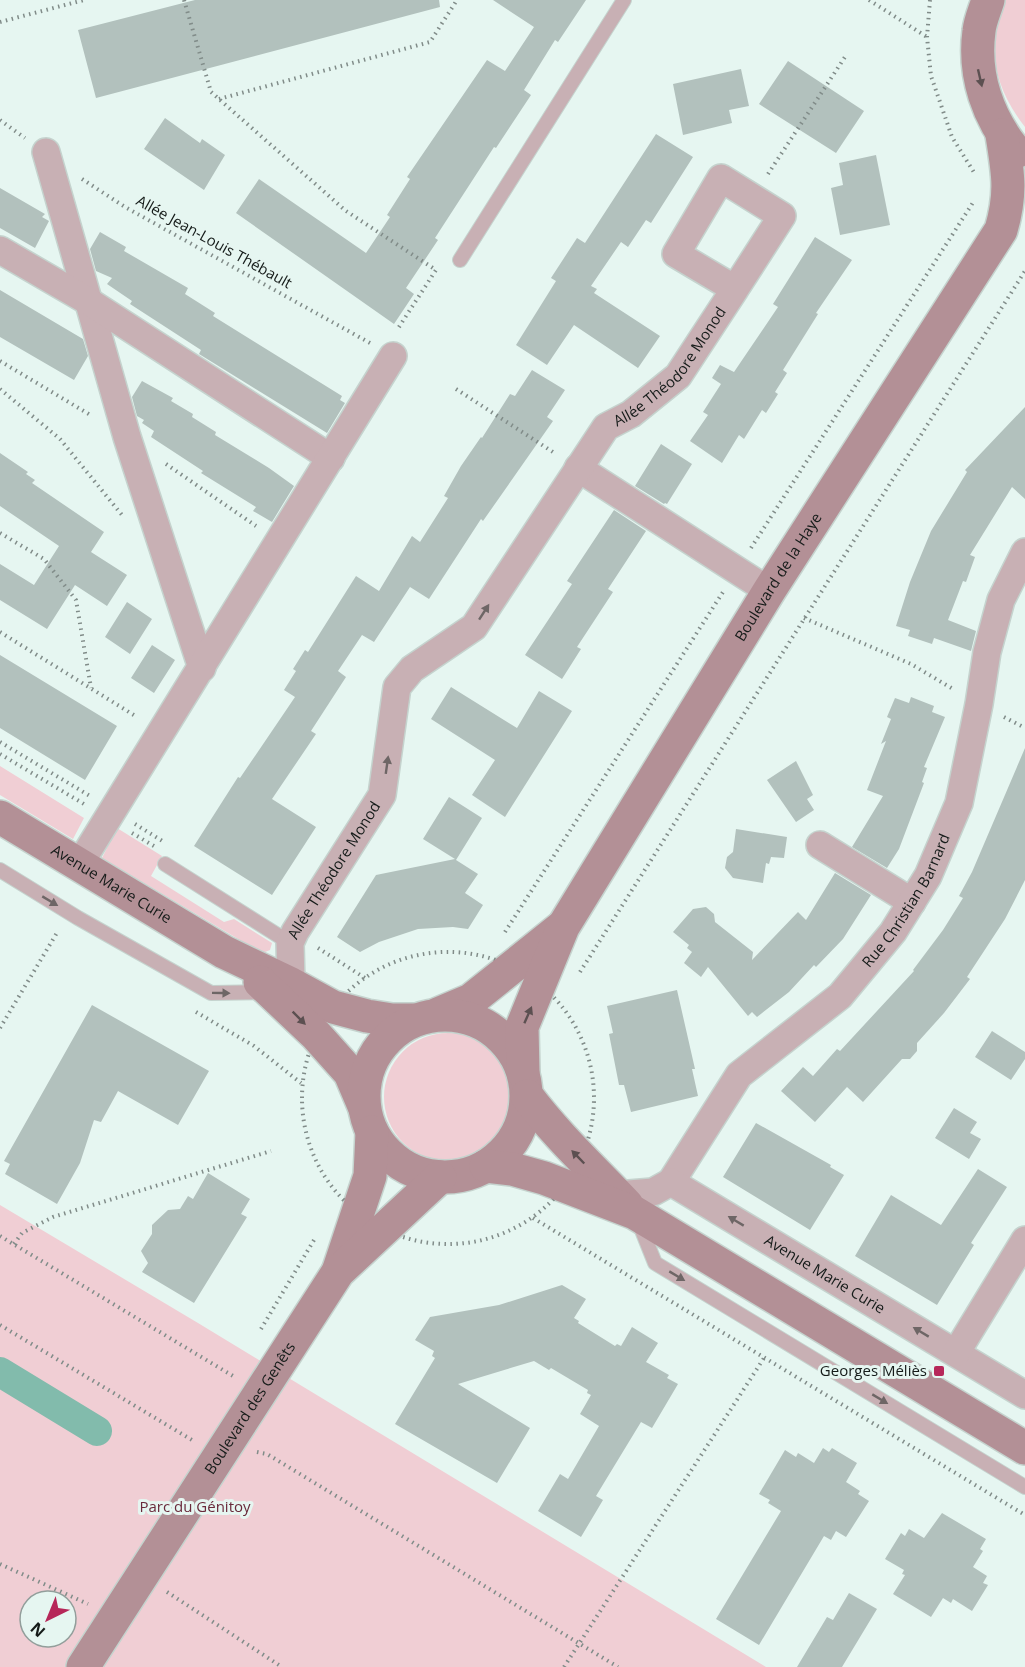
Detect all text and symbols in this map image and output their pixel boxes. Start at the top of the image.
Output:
one-way arrow [976,69,985,88]
street label: Allée Jean-Louis Thébault [133,190,296,292]
street label: Allée Théodore Monod [610,302,730,430]
street label: Boulevard de la Haye [730,509,826,645]
one-way arrow [478,604,490,620]
one-way arrow [382,755,391,774]
street label: Allée Théodore Monod [282,797,384,942]
street label: Rue Christian Barnard [857,830,954,971]
street label: Avenue Marie Curie [48,839,176,927]
one-way arrow [42,895,58,906]
one-way arrow [211,988,230,998]
one-way arrow [523,1006,532,1023]
one-way arrow [292,1011,306,1025]
one-way arrow [572,1150,586,1164]
one-way arrow [728,1215,744,1226]
street label: Avenue Marie Curie [761,1230,889,1318]
one-way arrow [669,1271,685,1282]
one-way arrow [913,1326,929,1337]
street label: Boulevard des Genêts [199,1338,299,1478]
place label: Georges Méliès [820,1360,927,1380]
marker: Georges Méliès [932,1364,946,1378]
one-way arrow [872,1394,888,1405]
park label: Parc du Génitoy [139,1496,251,1516]
north arrow [18,1589,78,1649]
text: N [26,1617,50,1642]

